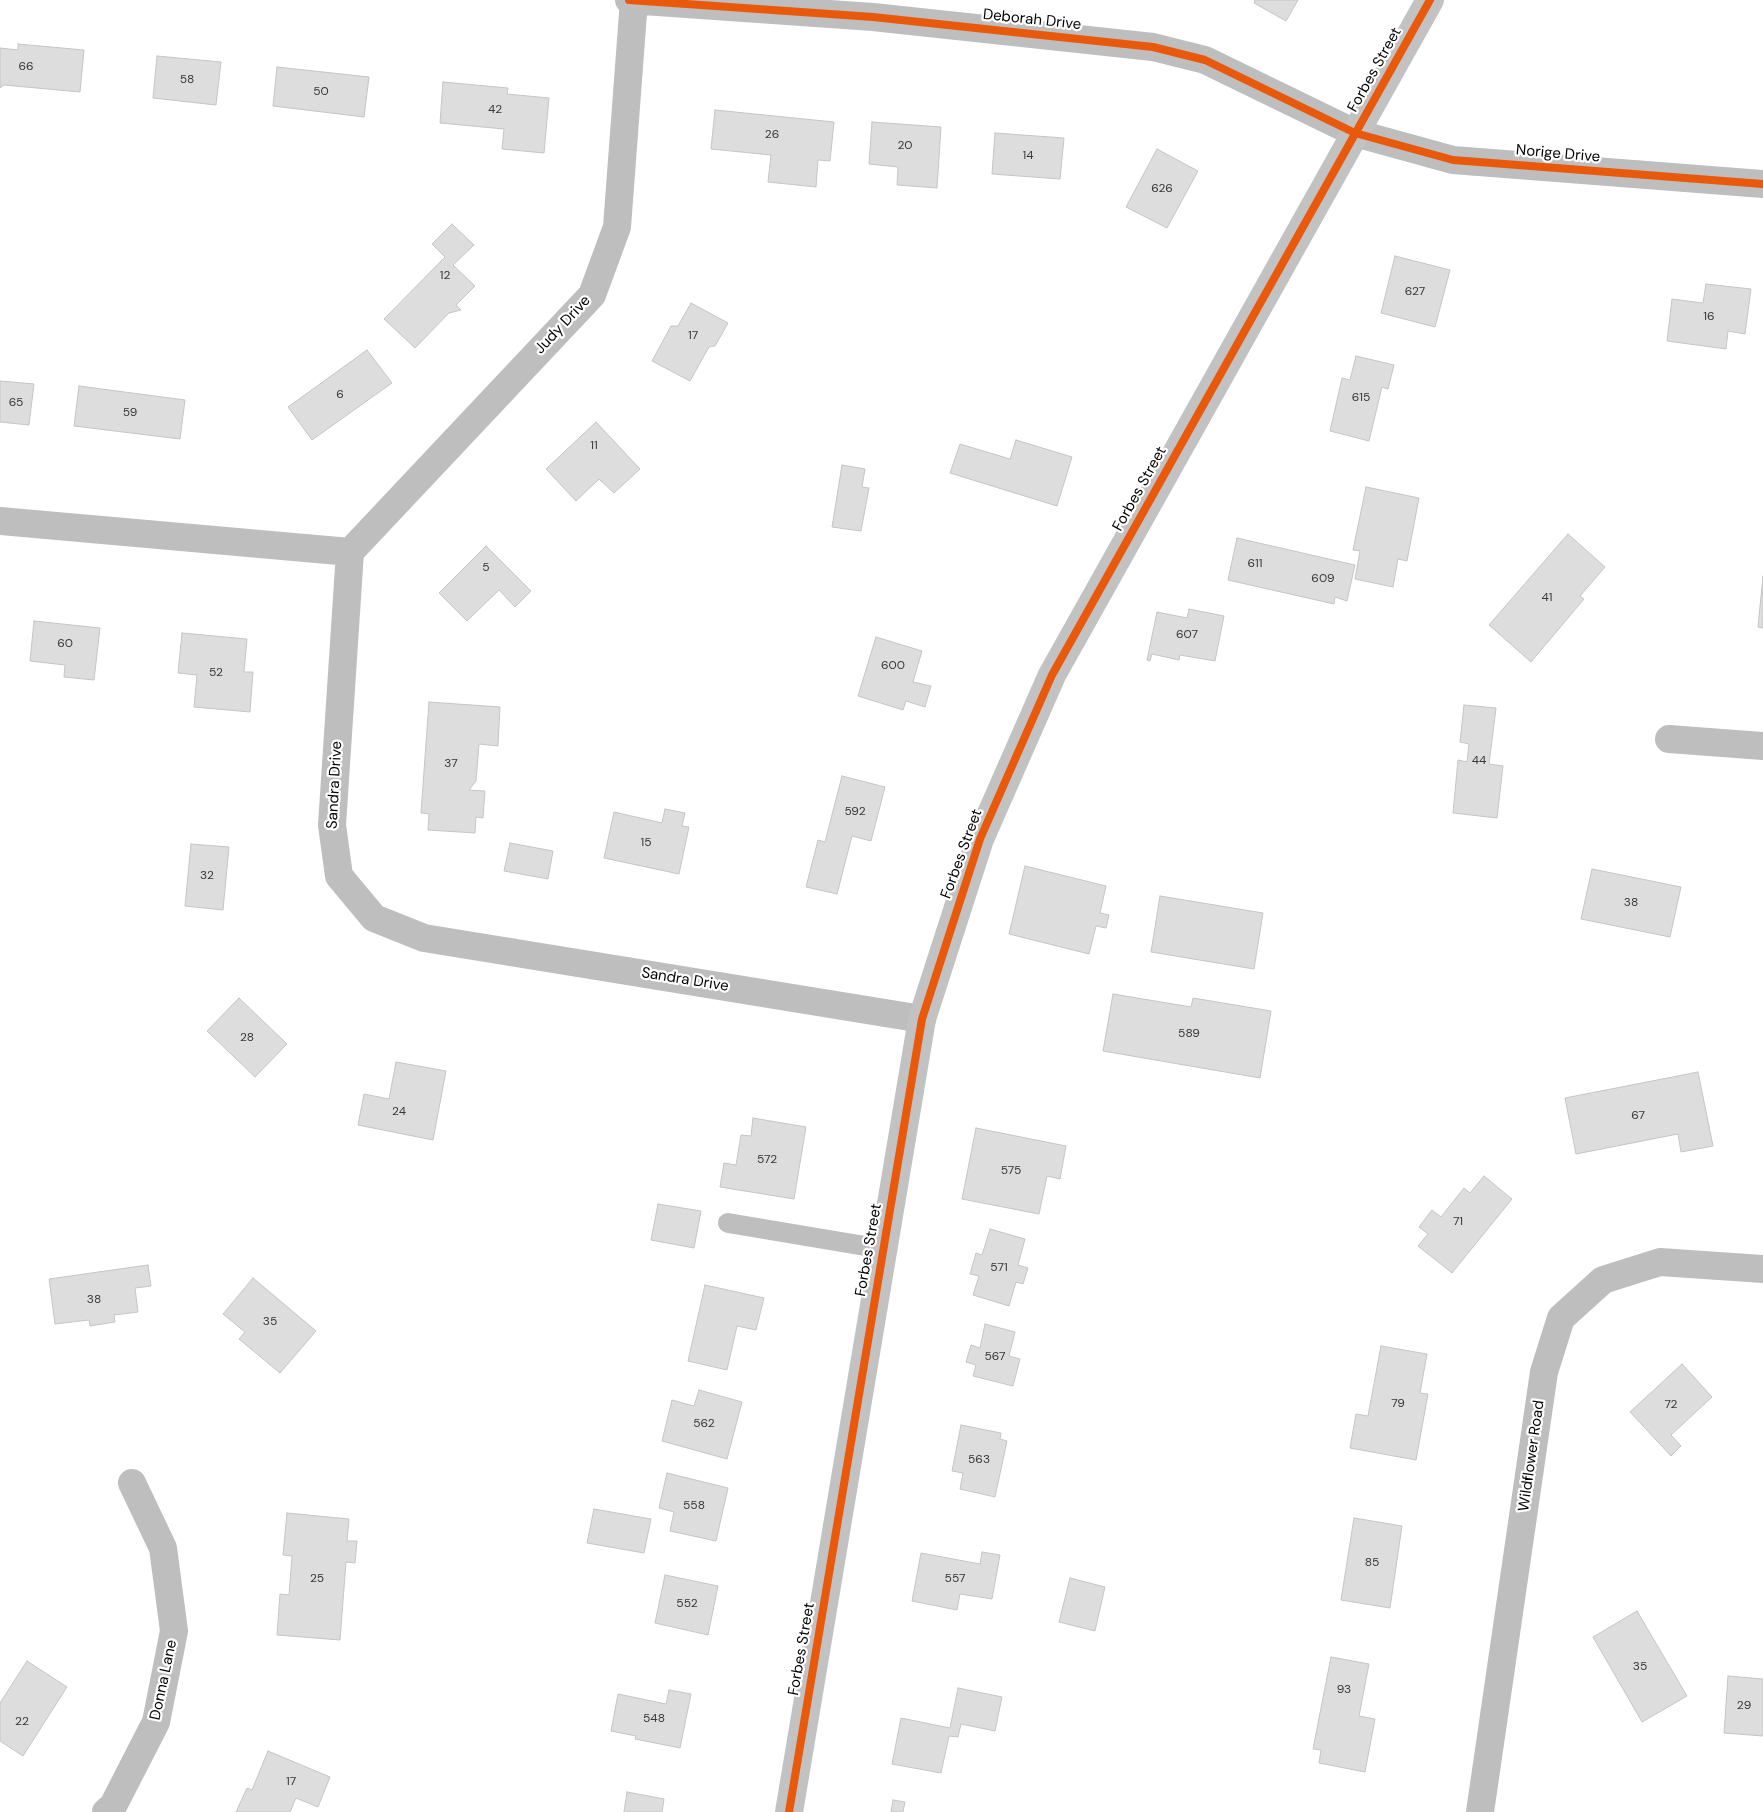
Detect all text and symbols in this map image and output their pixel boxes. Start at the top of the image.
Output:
street label: Deborah Drive [982,6,1082,34]
street label: Forbes Street [1344,24,1406,116]
house number: 66 [18,60,34,74]
house number: 58 [180,73,194,87]
house number: 50 [313,85,329,99]
house number: 42 [488,103,502,117]
house number: 26 [765,128,779,142]
house number: 20 [898,139,912,153]
street label: Norige Drive [1515,141,1601,167]
house number: 14 [1022,149,1034,163]
house number: 626 [1151,182,1173,196]
house number: 12 [440,269,450,283]
house number: 627 [1405,285,1425,299]
street label: Judy Drive [531,292,595,358]
house number: 16 [1703,310,1715,324]
house number: 17 [688,329,698,343]
house number: 6 [336,388,344,402]
house number: 615 [1352,391,1370,405]
house number: 65 [9,396,23,410]
house number: 59 [123,406,137,420]
house number: 11 [590,439,598,453]
street label: Forbes Street [1109,443,1171,535]
house number: 611 [1247,557,1263,571]
house number: 5 [482,561,490,575]
house number: 609 [1311,572,1335,586]
house number: 41 [1541,591,1553,605]
house number: 607 [1176,628,1198,642]
house number: 60 [57,637,73,651]
house number: 600 [881,659,905,673]
house number: 52 [209,666,223,680]
street label: Sandra Drive [324,741,346,829]
house number: 44 [1472,754,1486,768]
house number: 37 [444,757,458,771]
house number: 592 [844,805,866,819]
street label: Forbes Street [937,807,987,901]
house number: 15 [640,836,652,850]
house number: 32 [200,869,214,883]
house number: 38 [1624,896,1638,910]
street label: Sandra Drive [640,964,730,996]
house number: 589 [1178,1027,1200,1041]
house number: 28 [240,1031,254,1045]
house number: 24 [392,1105,406,1119]
house number: 67 [1631,1109,1645,1123]
house number: 572 [757,1153,777,1167]
house number: 575 [1001,1164,1021,1178]
street label: Forbes Street [852,1202,886,1298]
house number: 71 [1453,1215,1463,1229]
house number: 571 [990,1261,1008,1275]
house number: 38 [87,1293,101,1307]
house number: 35 [263,1315,277,1329]
house number: 567 [985,1350,1005,1364]
house number: 79 [1391,1397,1405,1411]
house number: 72 [1664,1398,1678,1412]
street label: Wildflower Road [1515,1399,1549,1513]
house number: 562 [693,1417,715,1431]
house number: 563 [968,1453,990,1467]
house number: 558 [683,1499,705,1513]
house number: 85 [1365,1556,1379,1570]
house number: 25 [310,1572,324,1586]
house number: 557 [945,1572,965,1586]
house number: 552 [676,1597,698,1611]
street label: Forbes Street [785,1601,819,1697]
street label: Donna Lane [147,1638,181,1722]
house number: 35 [1633,1660,1647,1674]
house number: 93 [1337,1683,1351,1697]
house number: 29 [1737,1699,1751,1713]
house number: 548 [643,1712,665,1726]
house number: 22 [15,1715,29,1729]
house number: 17 [286,1775,296,1789]

